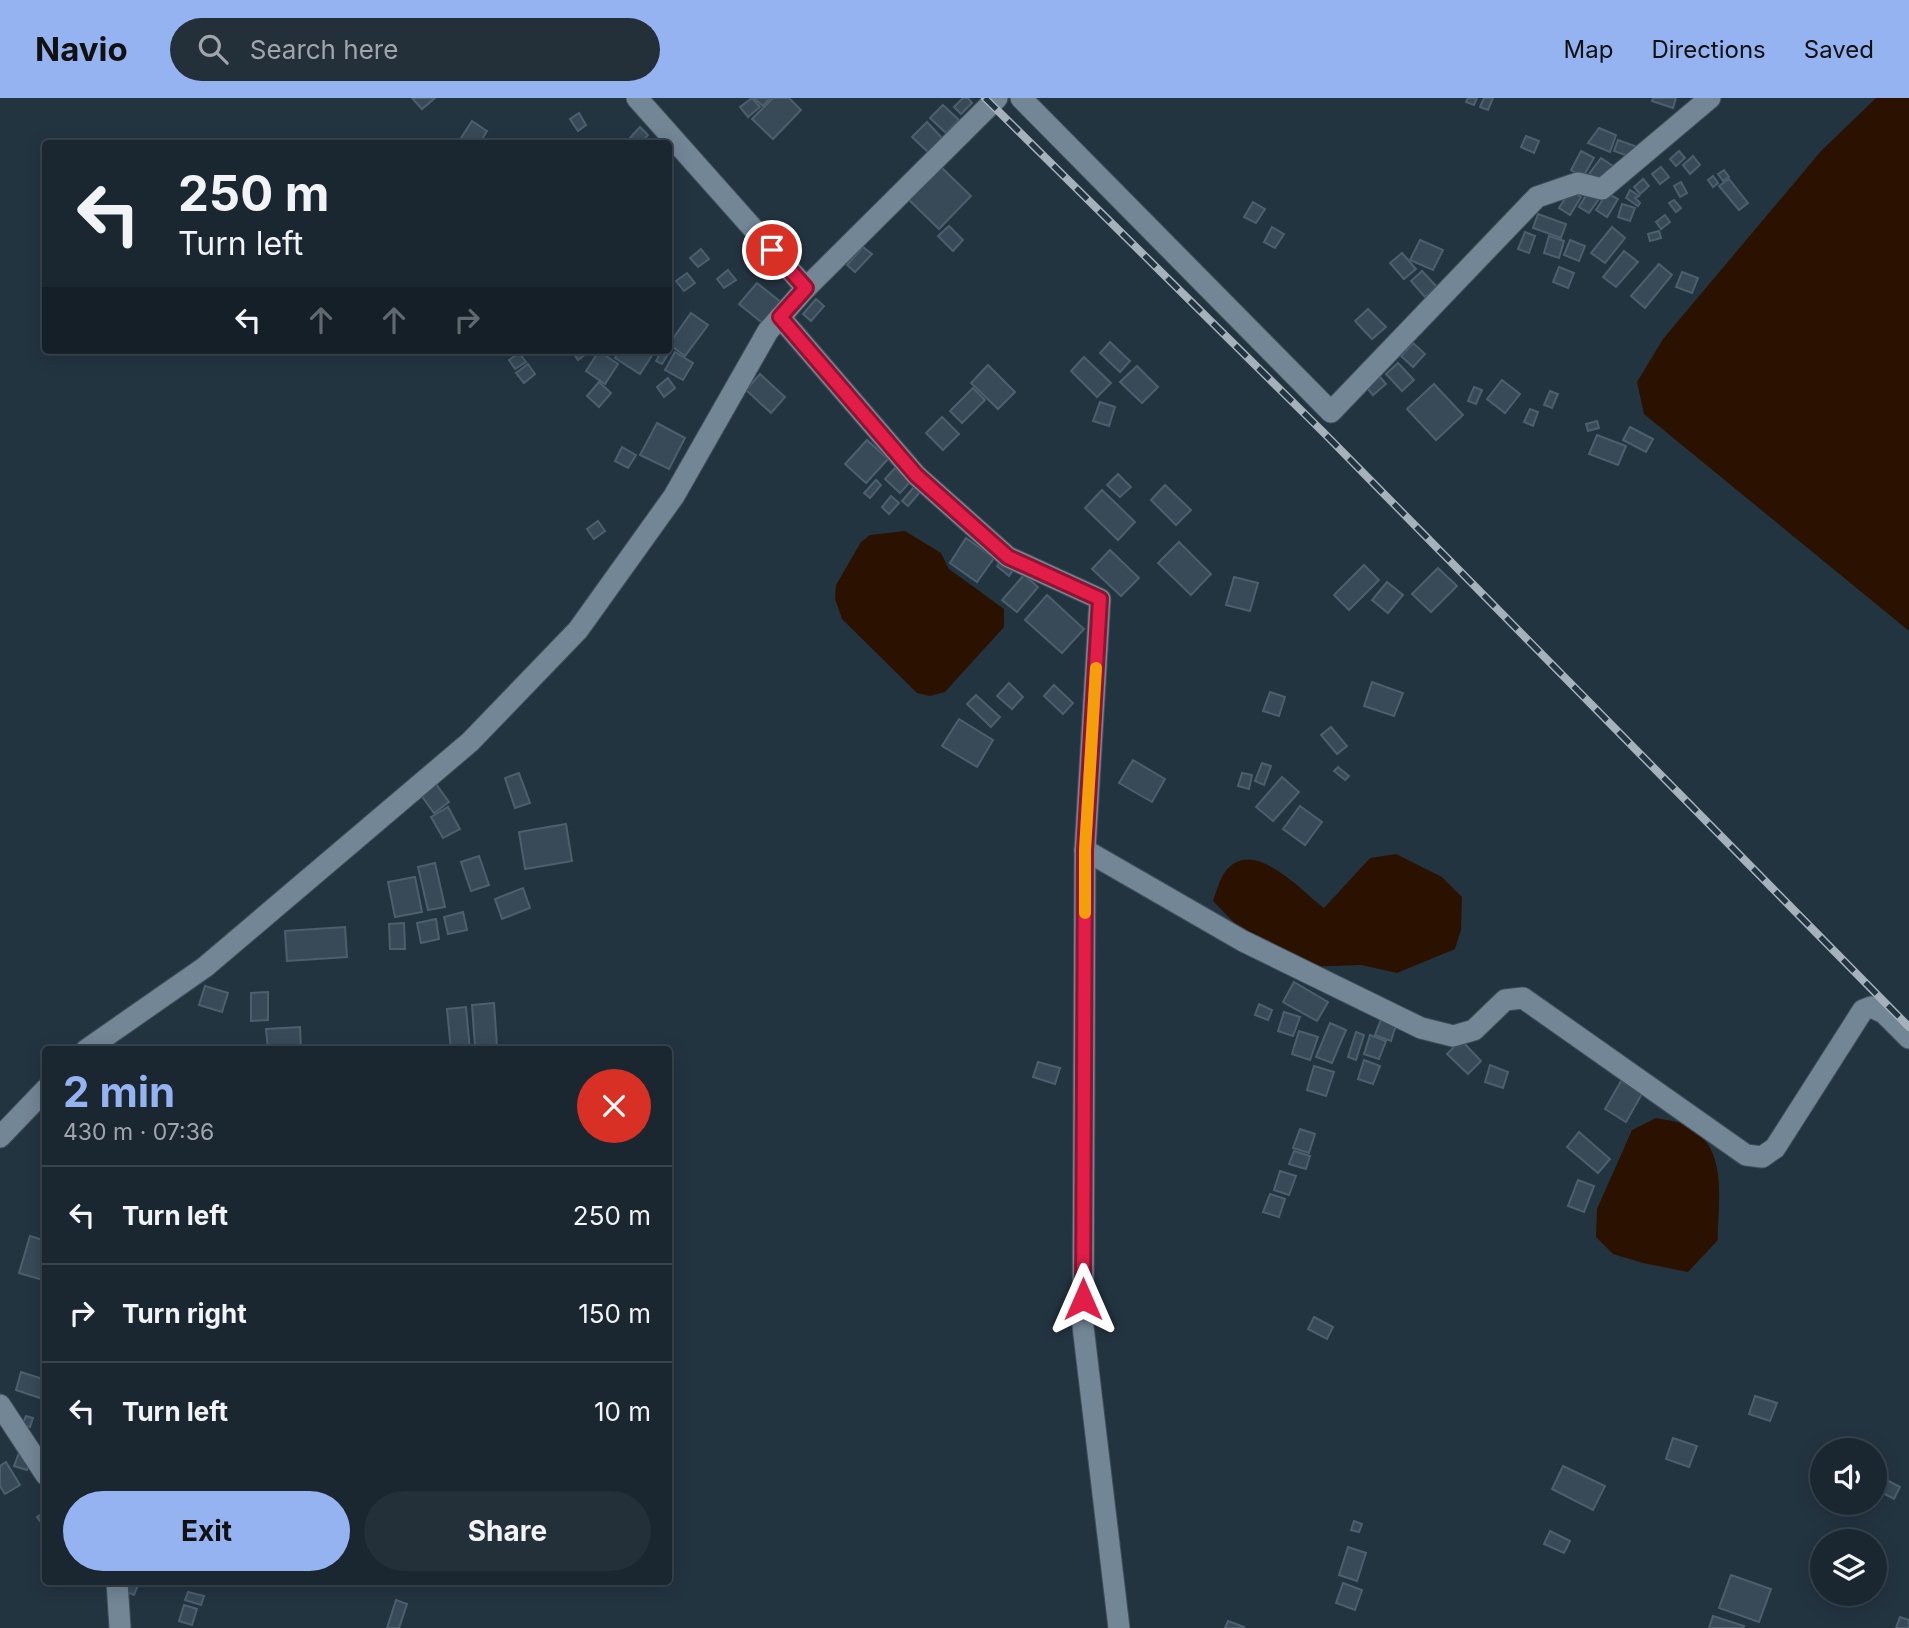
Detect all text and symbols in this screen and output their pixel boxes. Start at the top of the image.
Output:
search box [170,18,660,81]
text: Navio [35,29,128,69]
icon: search [194,30,232,68]
text: Search here [250,34,398,65]
text: Map [1564,35,1613,64]
text: Directions [1651,35,1766,64]
text: Saved [1804,35,1874,64]
text: 250 m [178,164,330,223]
icon: left [63,168,154,259]
pin [742,220,802,280]
text: Turn left [178,224,303,263]
icon: arrive [753,231,791,269]
icon: left [229,301,267,339]
icon: ahead [302,301,340,339]
icon: ahead [375,301,413,339]
icon: right [448,301,486,339]
text: 2 min [63,1066,175,1117]
button: close [577,1069,651,1143]
text: 430 m · 07:36 [63,1118,214,1146]
icon: left [63,1196,101,1234]
text: Turn left [122,1200,228,1231]
text: 250 m [573,1200,651,1231]
position arrow [1046,1262,1120,1336]
icon: right [63,1294,101,1332]
text: Turn right [122,1298,247,1329]
text: 150 m [578,1298,651,1329]
icon: left [63,1392,101,1430]
text: Turn left [122,1396,228,1427]
text: 10 m [594,1396,651,1427]
map controls [1810,1438,1887,1606]
button: sound [1810,1438,1887,1515]
button: Exit [63,1491,350,1571]
button: Share [364,1491,651,1571]
button: layers [1810,1529,1887,1606]

